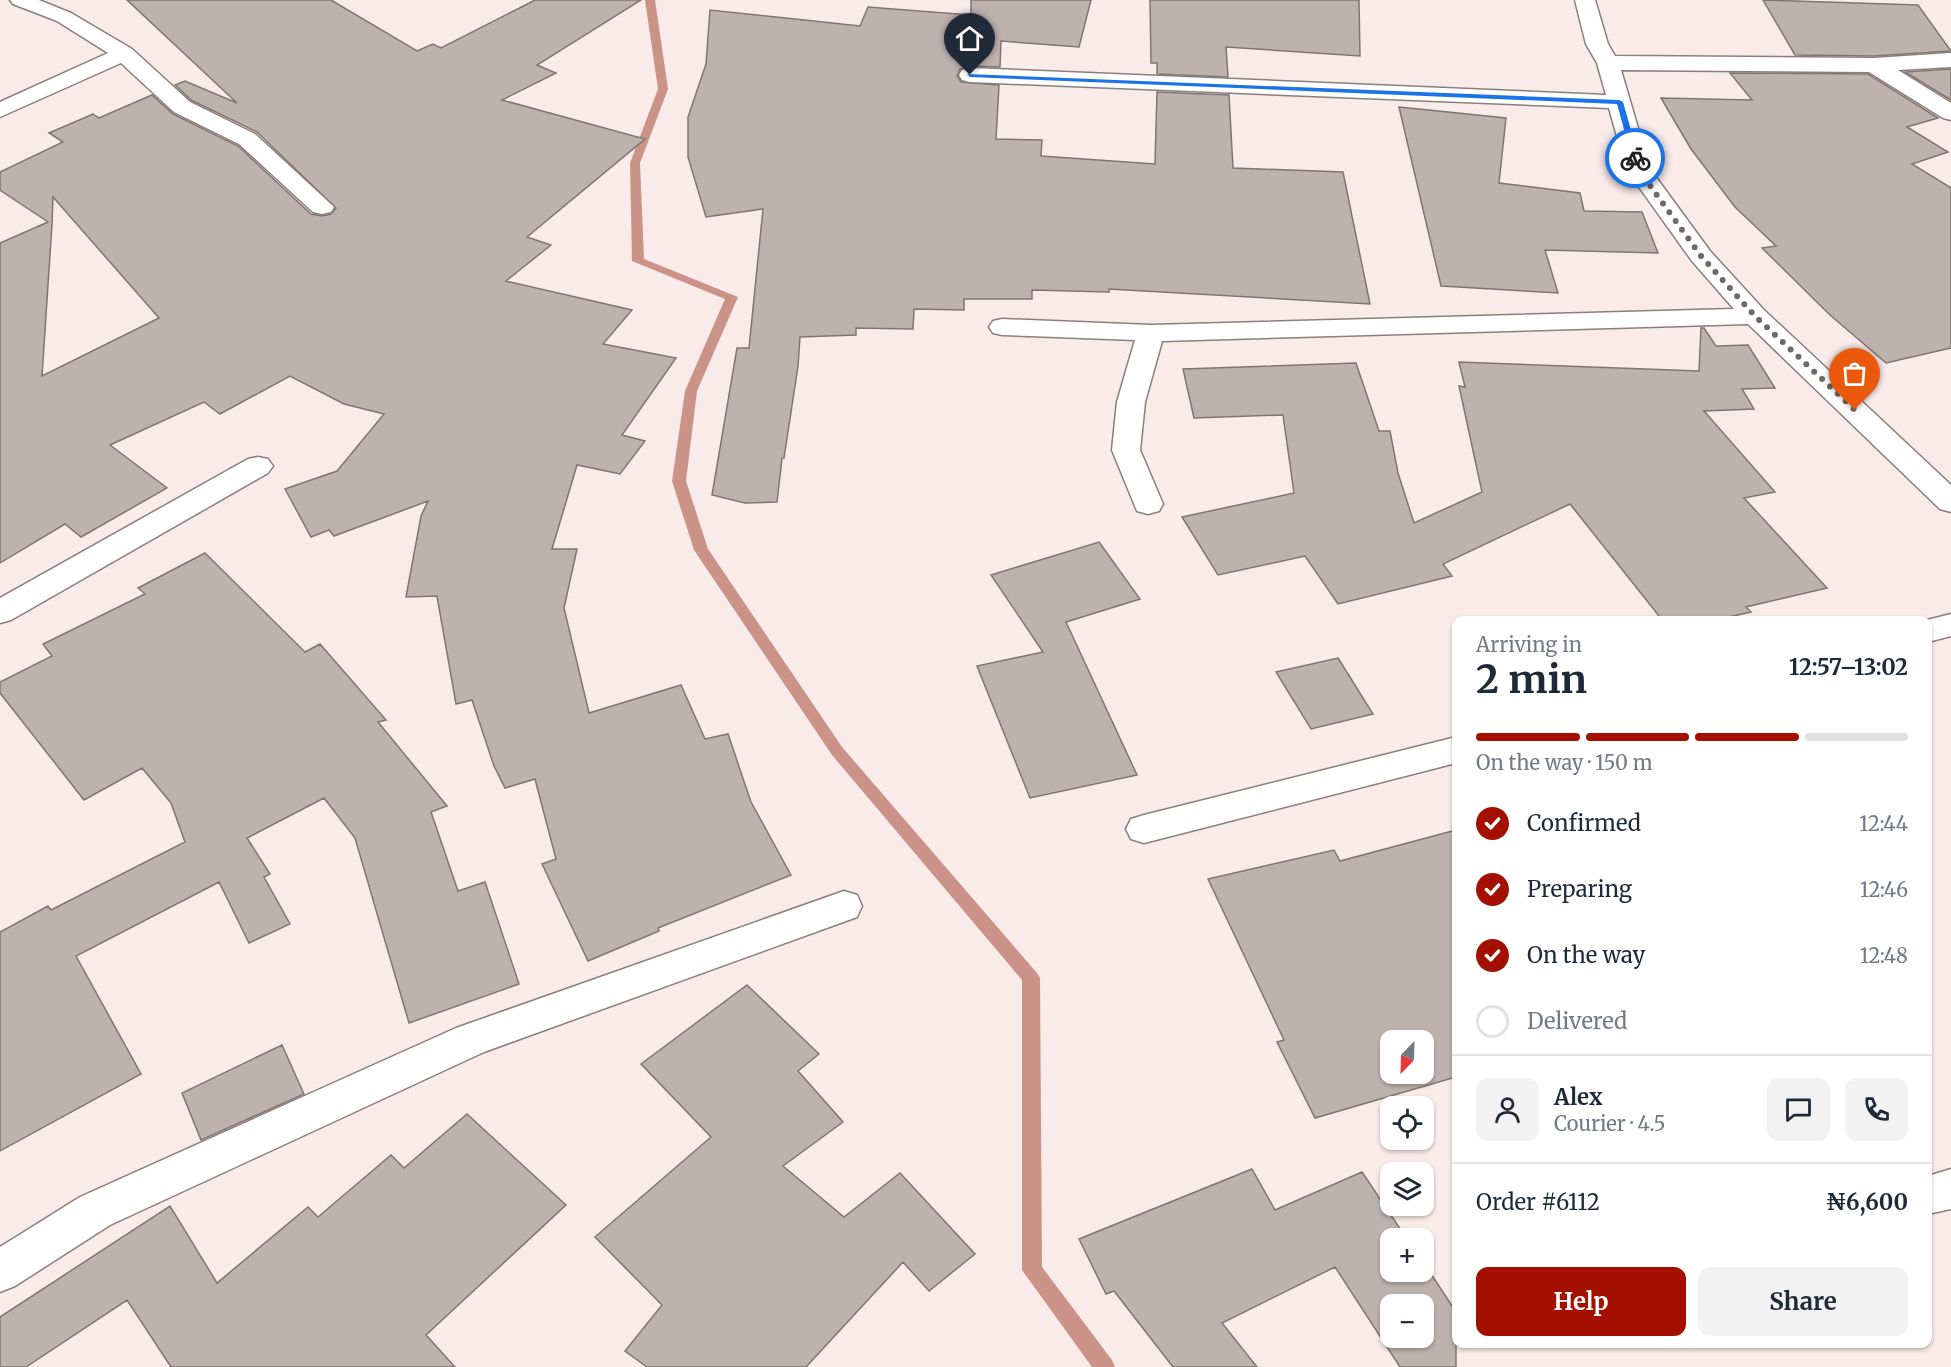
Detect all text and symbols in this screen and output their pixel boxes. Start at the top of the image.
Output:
pin [944,13,995,75]
icon: home [953,22,986,55]
courier [1605,128,1665,188]
icon: bike [1619,142,1652,175]
pin [1829,348,1880,410]
icon: bag [1838,357,1871,390]
text: Arriving in [1476,632,1582,657]
text: 12:57–13:02 [1789,653,1908,681]
text: 2 min [1476,655,1587,704]
text: On the way · 150 m [1476,750,1653,775]
icon: check [1476,807,1509,840]
text: Confirmed [1527,809,1641,837]
text: 12:44 [1859,811,1908,836]
icon: check [1476,873,1509,906]
text: Preparing [1527,875,1632,903]
text: 12:46 [1860,877,1908,902]
icon: check [1476,939,1509,972]
text: On the way [1527,941,1645,969]
text: 12:48 [1860,943,1908,968]
text: Delivered [1527,1007,1627,1035]
north arrow [1380,1030,1434,1084]
map controls [1380,1030,1434,1348]
button: person [1476,1078,1539,1141]
button: chat [1767,1078,1830,1141]
button: phone [1845,1078,1908,1141]
text: Alex [1554,1083,1603,1111]
button: locate [1380,1096,1434,1150]
text: Courier · 4.5 [1554,1111,1666,1136]
button: layers [1380,1162,1434,1216]
text: Order #6112 [1476,1188,1600,1216]
text: ₦6,600 [1825,1188,1908,1216]
button: + [1380,1228,1434,1282]
button: Help [1476,1267,1686,1336]
button: Share [1698,1267,1908,1336]
button: − [1380,1294,1434,1348]

